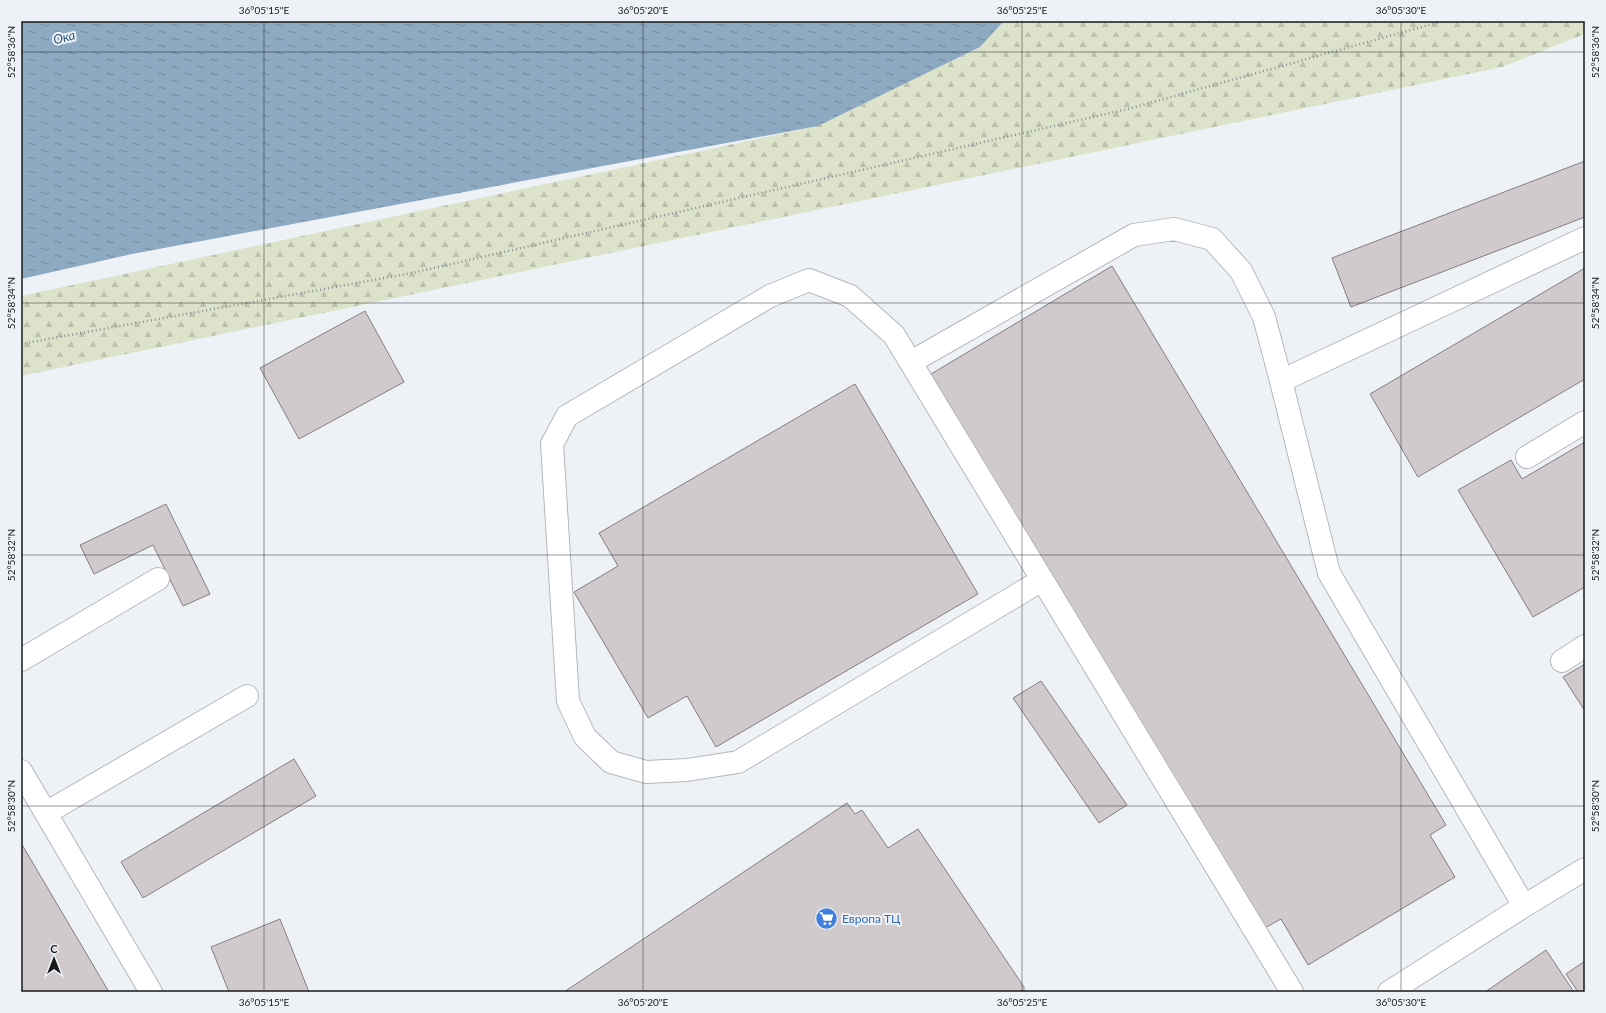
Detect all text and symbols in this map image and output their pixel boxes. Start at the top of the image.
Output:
text: 36°05'15"E [239,4,289,16]
text: 36°05'20"E [618,4,668,16]
text: 36°05'25"E [997,4,1047,16]
text: 36°05'30"E [1376,4,1426,16]
text: 52°58'36"N [5,26,17,78]
water label: Ока [51,26,77,47]
text: 52°58'36"N [1589,26,1601,78]
text: 52°58'34"N [5,277,17,329]
text: 52°58'34"N [1589,277,1601,329]
text: 52°58'32"N [5,529,17,581]
text: 52°58'32"N [1589,529,1601,581]
text: 52°58'30"N [5,780,17,832]
text: 52°58'30"N [1589,780,1601,832]
supermarket icon: Европа ТЦ [813,905,839,931]
place label: Европа ТЦ [842,911,901,926]
north arrow [34,939,74,979]
text: С [50,942,58,955]
text: 36°05'15"E [239,996,289,1008]
text: 36°05'20"E [618,996,668,1008]
text: 36°05'25"E [997,996,1047,1008]
text: 36°05'30"E [1376,996,1426,1008]

